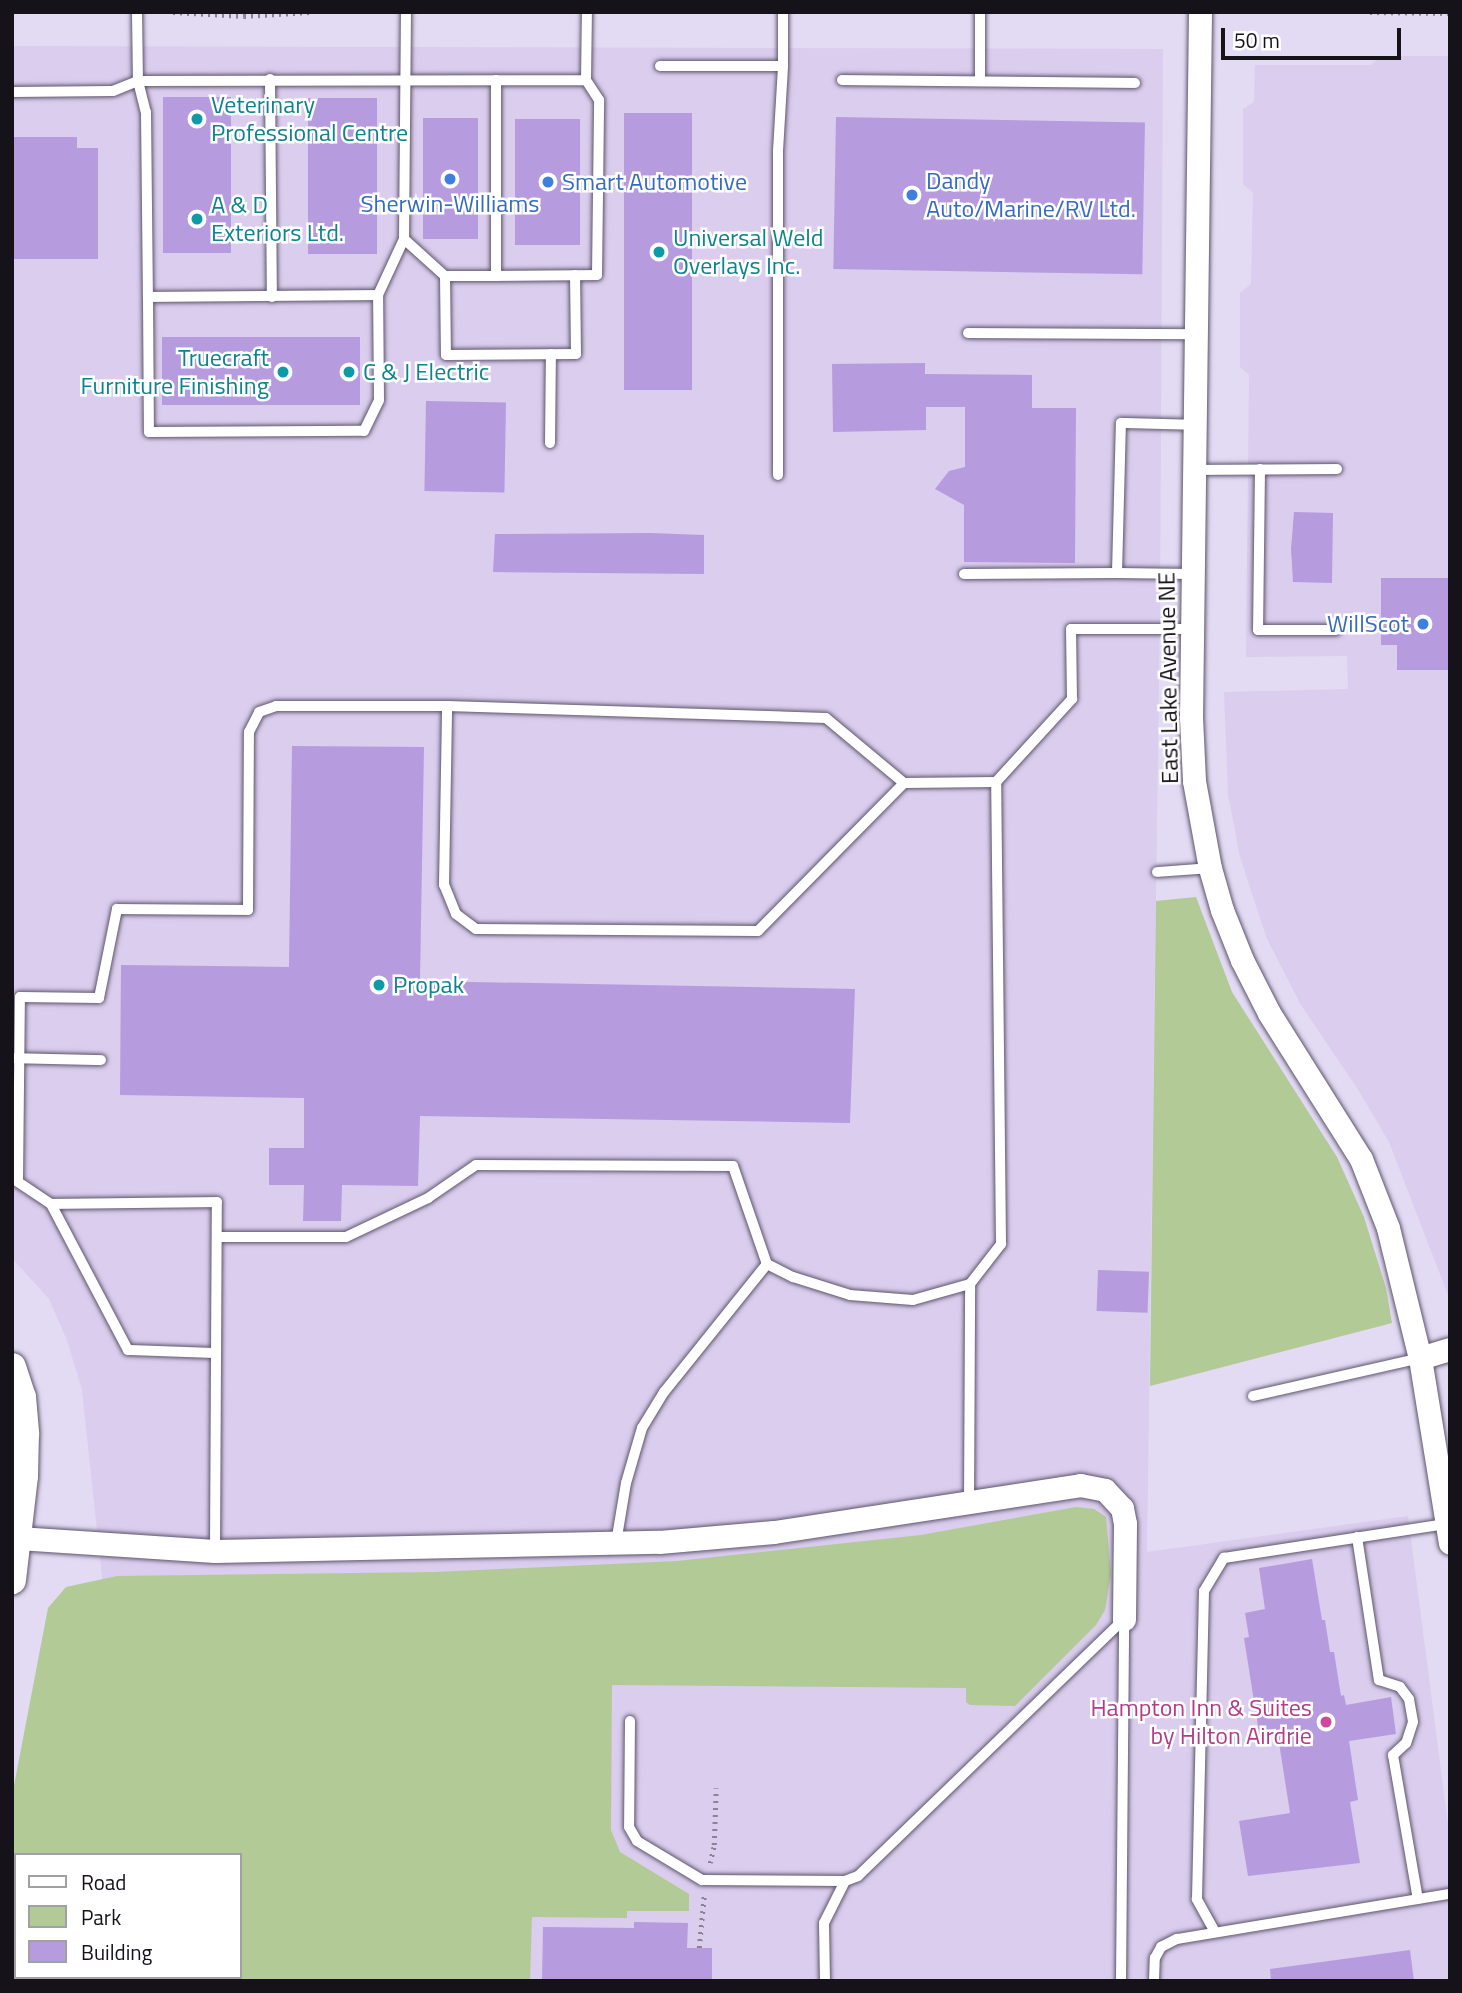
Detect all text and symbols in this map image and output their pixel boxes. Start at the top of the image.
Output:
scale bar [1224,14,1404,58]
text: 50 m [1234,24,1280,56]
place label: Veterinary Professional Centre [211,91,408,147]
marker: Veterinary Professional Centre [189,111,205,127]
place label: Dandy Auto/Marine/RV Ltd. [926,167,1136,223]
place label: Smart Automotive [562,168,747,196]
marker: Sherwin-Williams [442,171,458,187]
marker: Smart Automotive [540,174,556,190]
marker: Dandy Auto/Marine/RV Ltd. [904,187,920,203]
place label: Sherwin-Williams [361,190,539,218]
place label: A & D Exteriors Ltd. [211,191,344,247]
marker: A & D Exteriors Ltd. [189,211,205,227]
place label: Universal Weld Overlays Inc. [673,224,824,280]
marker: Universal Weld Overlays Inc. [651,244,667,260]
place label: Truecraft Furniture Finishing [80,344,269,400]
place label: C & J Electric [363,358,489,386]
marker: Truecraft Furniture Finishing [275,364,291,380]
marker: C & J Electric [341,364,357,380]
street label: East Lake Avenue NE [1152,572,1184,784]
place label: WillScot [1327,610,1409,638]
marker: WillScot [1415,616,1431,632]
place label: Propak [393,971,464,999]
marker: Propak [371,977,387,993]
place label: Hampton Inn & Suites by Hilton Airdrie [1090,1694,1312,1750]
marker: Hampton Inn & Suites by Hilton Airdrie [1318,1714,1334,1730]
legend [14,1853,242,1979]
text: Road [81,1866,126,1898]
text: Park [81,1901,121,1933]
text: Building [81,1936,152,1968]

